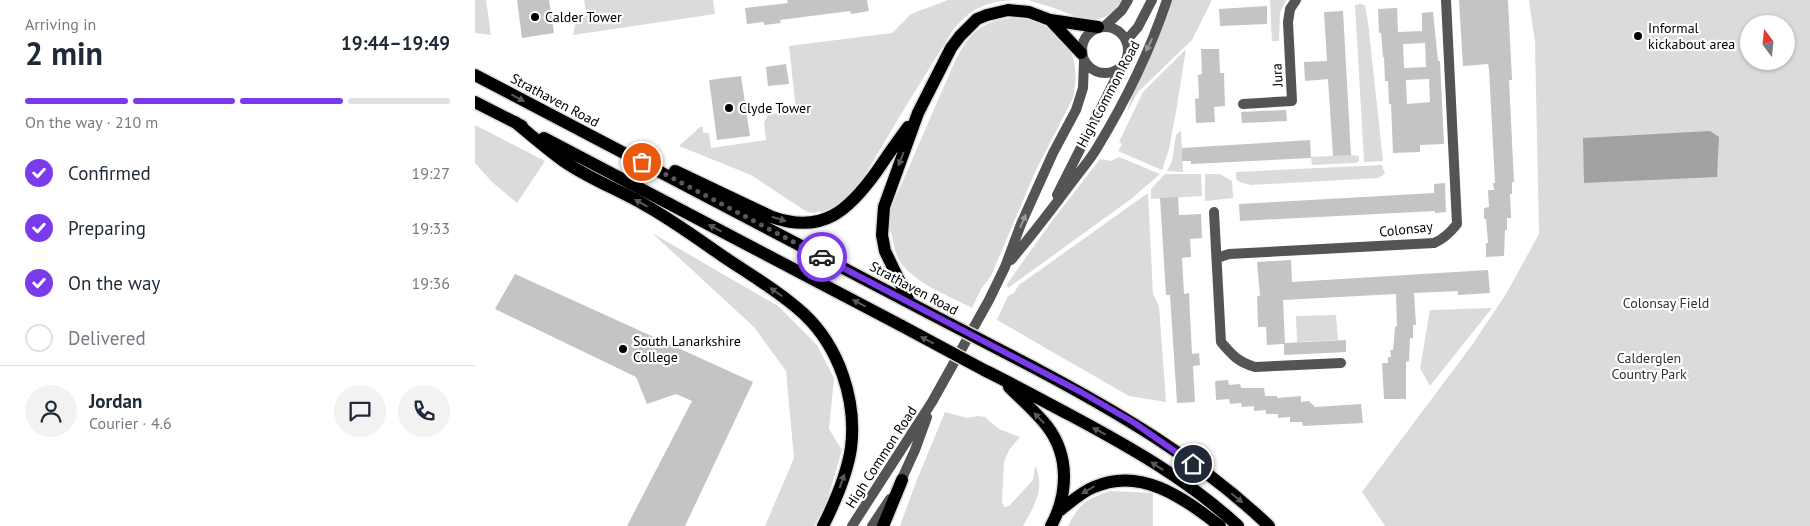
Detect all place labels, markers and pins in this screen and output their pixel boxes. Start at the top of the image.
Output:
place label: Calder Tower [545,8,622,26]
marker: Calder Tower [529,11,541,23]
place label: Informal kickabout area [1648,19,1735,53]
marker: Informal kickabout area [1632,30,1644,42]
place label: Clyde Tower [739,99,811,117]
marker: Clyde Tower [723,102,735,114]
pin [621,141,663,183]
place label: South Lanarkshire College [633,332,741,366]
marker: South Lanarkshire College [617,343,629,355]
pin [1172,443,1214,485]

